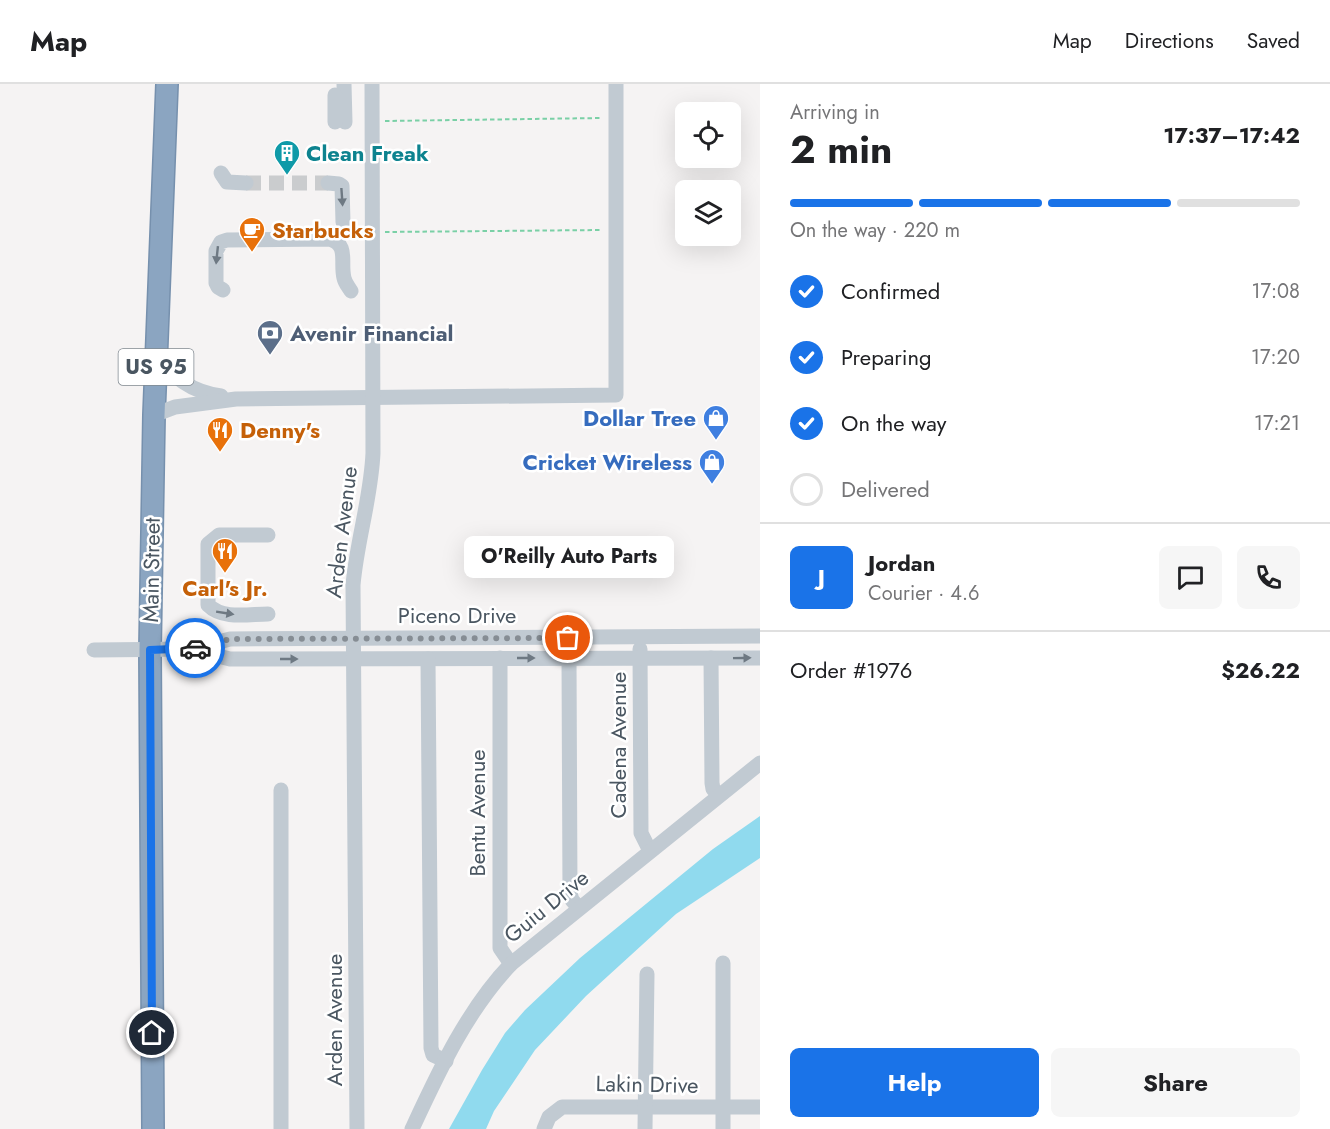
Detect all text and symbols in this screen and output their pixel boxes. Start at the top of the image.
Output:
text: Map [30,21,87,62]
text: Map [1053,26,1092,56]
text: Directions [1125,26,1214,56]
text: Saved [1247,26,1300,56]
text: Arriving in [790,98,880,127]
map controls [675,102,741,246]
button: locate [675,102,741,168]
text: 17:37–17:42 [1163,119,1300,151]
text: 2 min [790,121,892,178]
place label: Clean Freak [306,137,429,169]
building icon: Clean Freak [272,138,302,176]
button: layers [675,180,741,246]
one-way arrow [337,187,347,206]
place label: Starbucks [272,214,373,246]
cafe icon: Starbucks [237,215,267,253]
text: On the way · 220 m [790,216,960,245]
one-way arrow [212,246,222,265]
icon: check [790,275,823,308]
text: Confirmed [841,275,940,307]
text: 17:08 [1252,277,1300,306]
place label: Avenir Financial [289,317,453,349]
bank icon: Avenir Financial [255,318,285,356]
icon: check [790,341,823,374]
text: Preparing [841,341,932,373]
text: 17:20 [1251,343,1300,372]
road number: US 95 [118,349,194,385]
place label: Dollar Tree [583,402,696,434]
shop icon: Dollar Tree [701,403,731,441]
icon: check [790,407,823,440]
text: On the way [841,407,946,439]
text: 17:21 [1254,409,1300,438]
place label: Denny's [240,414,320,446]
restaurant icon: Denny's [205,415,235,453]
place label: Cricket Wireless [523,446,692,478]
shop icon: Cricket Wireless [697,447,727,485]
street label: Arden Avenue [317,464,365,600]
text: Delivered [841,473,930,505]
street label: Main Street [134,517,168,623]
restaurant icon: Carl's Jr. [210,536,240,574]
callout: O'Reilly Auto Parts [463,536,673,578]
text: O'Reilly Auto Parts [481,542,657,571]
button: chat [1159,546,1222,609]
button: phone [1237,546,1300,609]
text: Jordan [868,547,935,579]
text: J [818,561,825,593]
place label: Carl's Jr. [182,572,268,604]
text: Courier · 4.6 [868,579,980,608]
street label: Piceno Drive [398,599,516,631]
one-way arrow [215,608,234,617]
pin [542,612,593,663]
courier [165,618,225,678]
icon: bag [551,621,584,654]
icon: car [179,632,212,665]
one-way arrow [516,653,535,663]
one-way arrow [732,653,751,663]
one-way arrow [279,654,298,664]
text: Order #1976 [790,654,912,686]
text: $26.22 [1221,654,1300,686]
street label: Cadena Avenue [602,672,634,818]
street label: Bentu Avenue [461,749,493,877]
street label: Guiu Drive [497,862,595,950]
street label: Arden Avenue [318,954,350,1086]
pin [126,1007,177,1058]
icon: home [135,1016,168,1049]
button: Help [790,1048,1039,1117]
button: Share [1051,1048,1300,1117]
street label: Lakin Drive [595,1067,699,1101]

